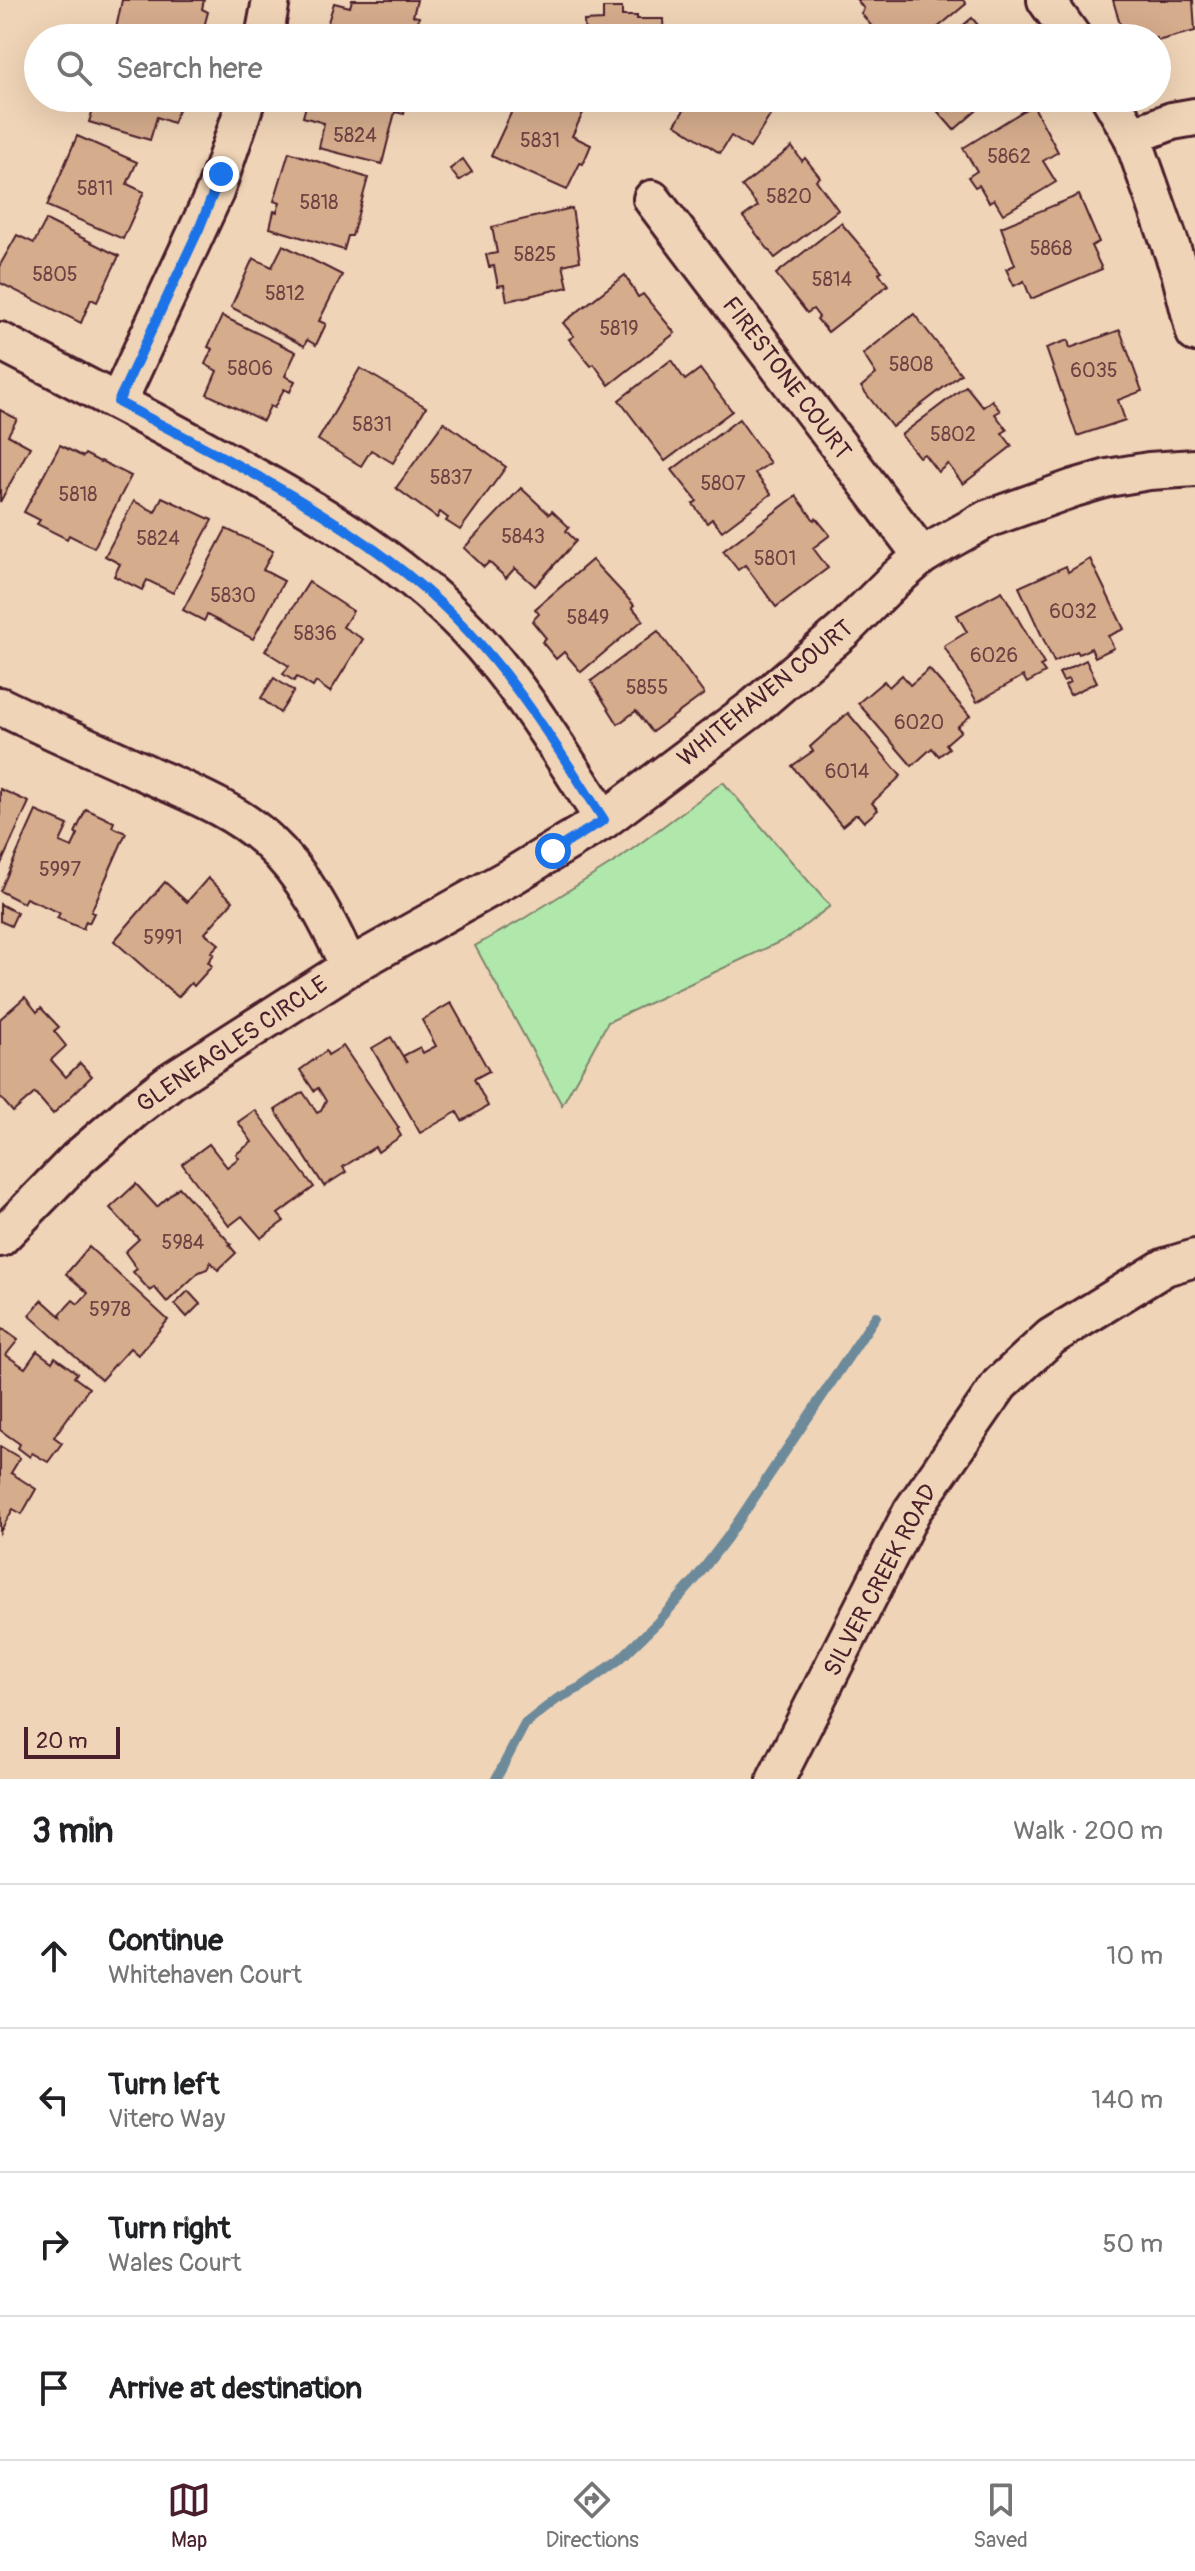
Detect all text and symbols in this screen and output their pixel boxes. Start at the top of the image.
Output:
search box [24,24,1171,112]
icon: search [52,46,96,90]
text: Search here [116,50,263,87]
house number: 5824 [333,123,377,148]
house number: 5831 [520,128,560,153]
house number: 5862 [987,144,1031,169]
route end [203,156,239,192]
house number: 5811 [77,176,113,201]
house number: 5820 [766,184,812,209]
house number: 5818 [300,190,338,215]
house number: 5868 [1030,236,1072,261]
house number: 5825 [514,242,556,267]
house number: 5805 [32,262,78,287]
house number: 5814 [812,267,853,292]
house number: 5812 [265,281,305,306]
street label: FIRESTONE COURT [716,291,857,465]
house number: 5819 [599,316,639,341]
house number: 5808 [889,352,933,377]
house number: 5806 [227,356,273,381]
house number: 6035 [1070,358,1118,383]
house number: 5831 [352,412,392,437]
house number: 5802 [930,422,976,447]
house number: 5837 [430,465,473,490]
house number: 5807 [700,471,746,496]
house number: 5818 [59,482,97,507]
house number: 5843 [501,524,545,549]
house number: 5824 [136,526,180,551]
house number: 5801 [754,546,796,571]
house number: 5830 [210,583,256,608]
house number: 6032 [1049,599,1097,624]
house number: 5849 [567,605,609,630]
street label: WHITEHAVEN COURT [672,614,859,773]
house number: 5836 [293,621,337,646]
house number: 6026 [970,643,1018,668]
house number: 5855 [626,675,668,700]
house number: 6020 [894,710,944,735]
house number: 6014 [825,759,870,784]
route start [535,833,571,869]
house number: 5997 [39,857,81,882]
house number: 5991 [143,925,183,950]
street label: GLENEAGLES CIRCLE [131,970,333,1119]
house number: 5984 [162,1230,205,1255]
house number: 5978 [89,1297,131,1322]
street label: SILVER CREEK ROAD [818,1479,943,1681]
scale bar [24,1723,120,1759]
text: 20 m [36,1727,88,1755]
text: 3 min [32,1810,114,1853]
text: Walk · 200 m [1013,1815,1163,1847]
text: Continue [108,1922,223,1959]
icon: ahead [32,1934,76,1978]
text: 10 m [1106,1940,1163,1972]
text: Whitehaven Court [108,1959,302,1991]
text: Turn left [108,2066,219,2103]
icon: left [32,2078,76,2122]
text: 140 m [1091,2084,1163,2116]
text: Vitero Way [108,2103,225,2135]
text: Turn right [108,2210,231,2247]
icon: right [32,2222,76,2266]
text: 50 m [1102,2228,1163,2260]
text: Wales Court [108,2247,241,2279]
icon: arrive [32,2366,76,2410]
text: Arrive at destination [108,2370,362,2407]
tab: Map [167,2478,211,2554]
tab: Directions [546,2478,639,2554]
tab: Saved [973,2478,1028,2554]

